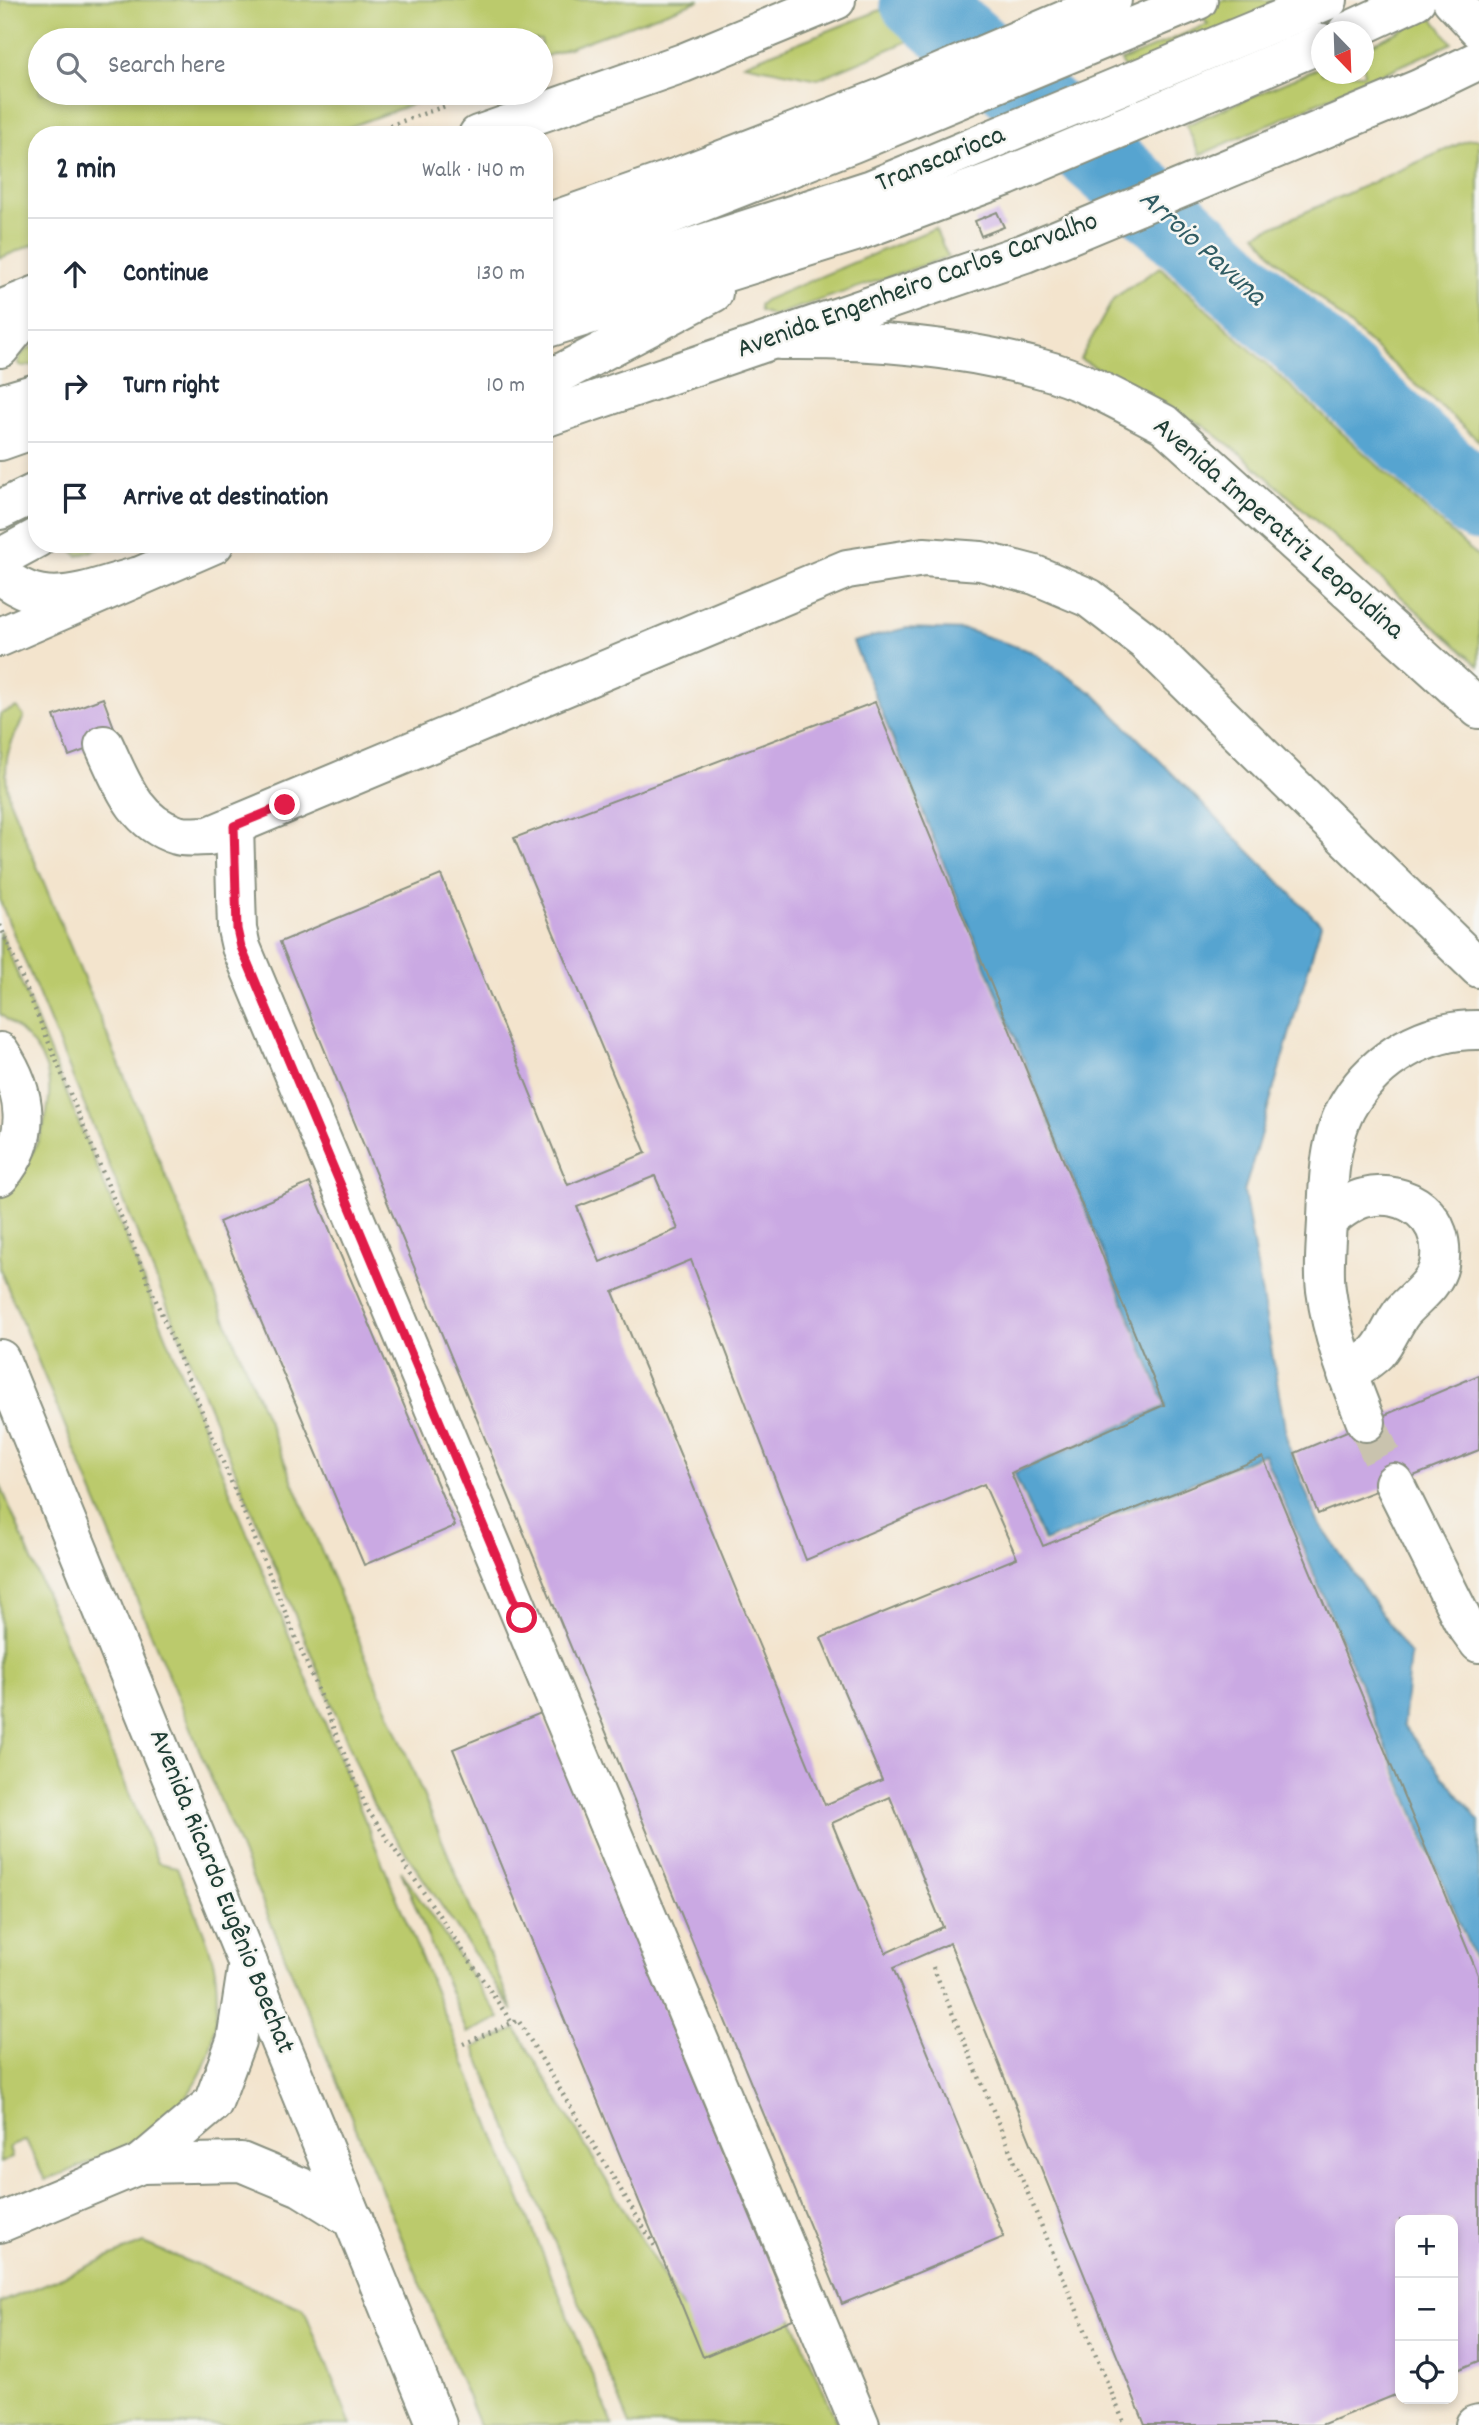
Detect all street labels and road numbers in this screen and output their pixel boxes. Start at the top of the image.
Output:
street label: Transcarioca [870,117,1012,205]
street label: Avenida Engenheiro Carlos Carvalho [732,203,1104,371]
street label: Avenida Imperatriz Leopoldina [1142,409,1412,651]
street label: Avenida Ricardo Eugênio Boechat [136,1724,304,2060]

